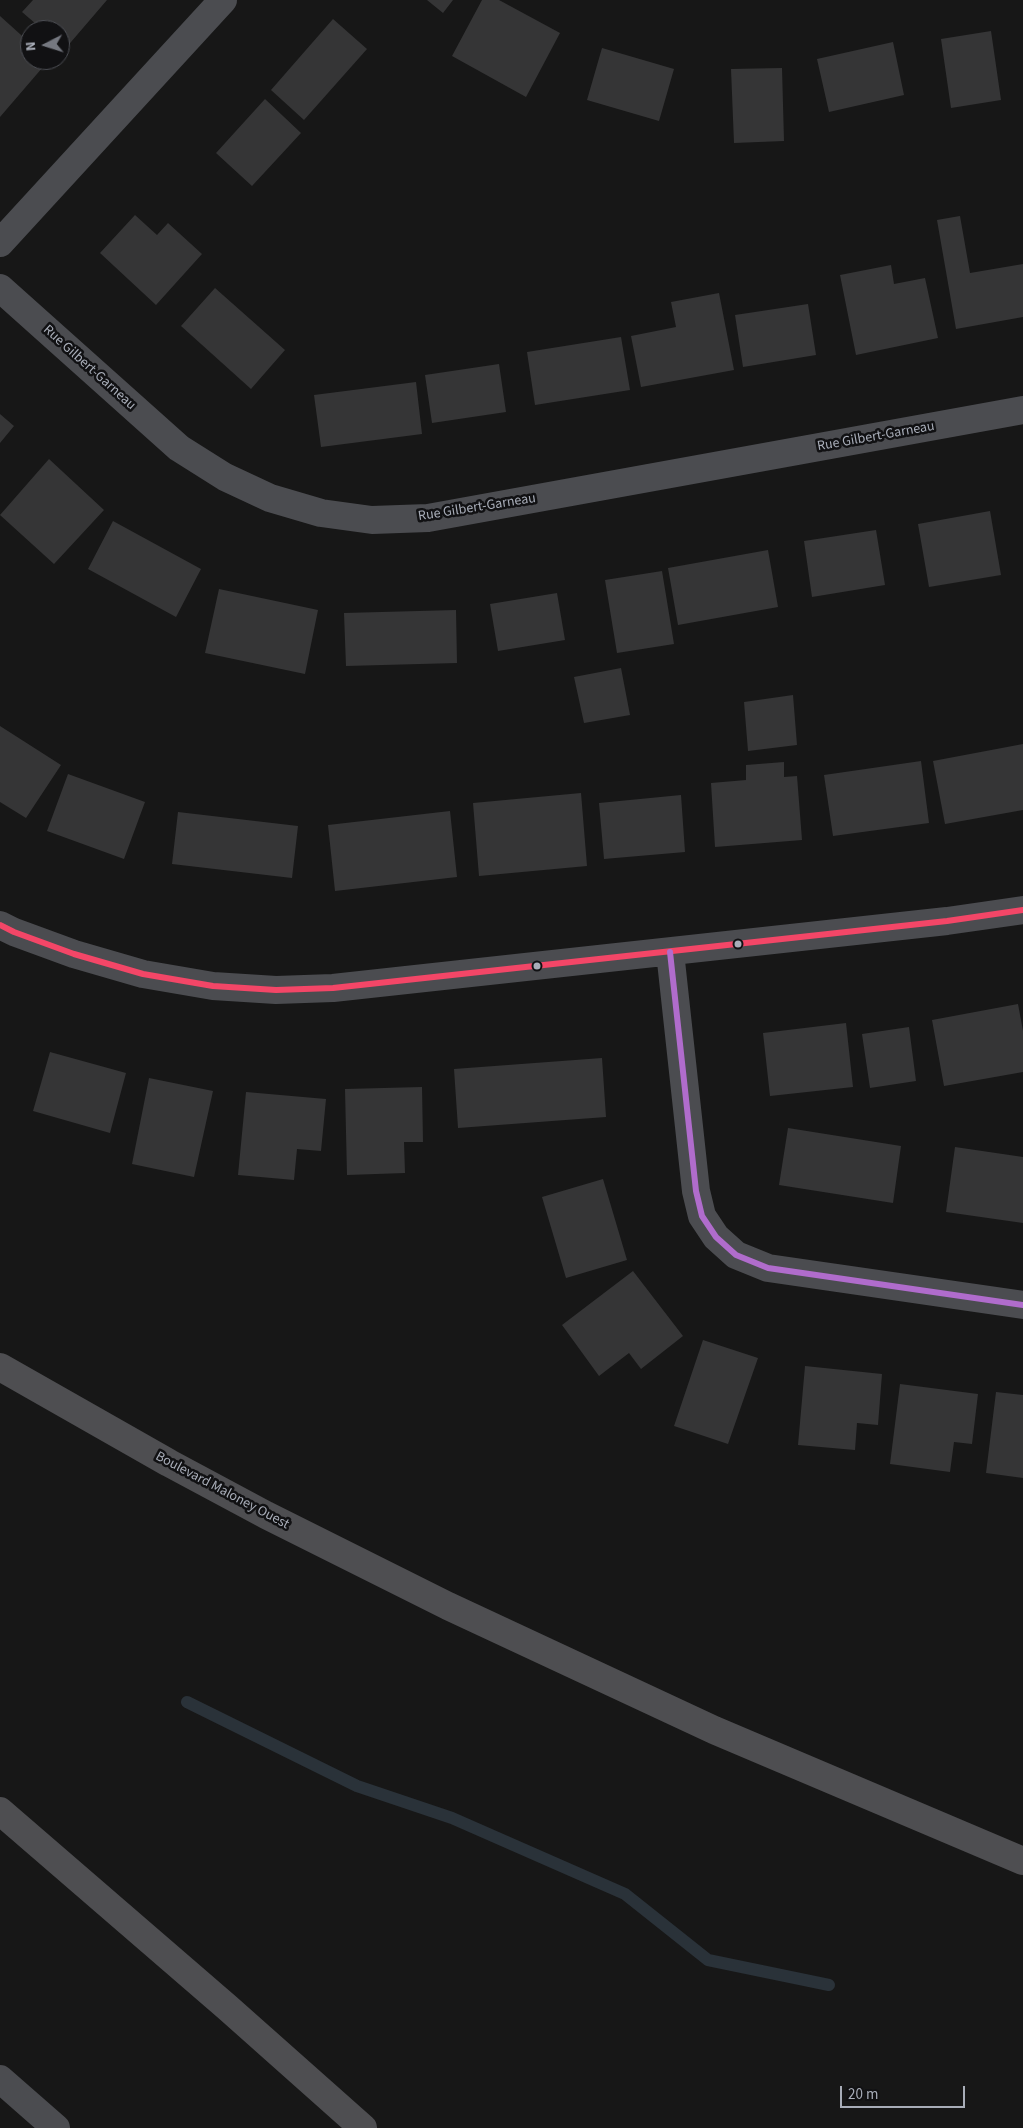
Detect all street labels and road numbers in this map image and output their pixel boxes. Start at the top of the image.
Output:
street label: Rue Gilbert-Garneau [39,322,139,414]
street label: Rue Gilbert-Garneau [816,418,936,456]
street label: Rue Gilbert-Garneau [417,490,537,526]
street label: Boulevard Maloney Ouest [152,1449,292,1533]

